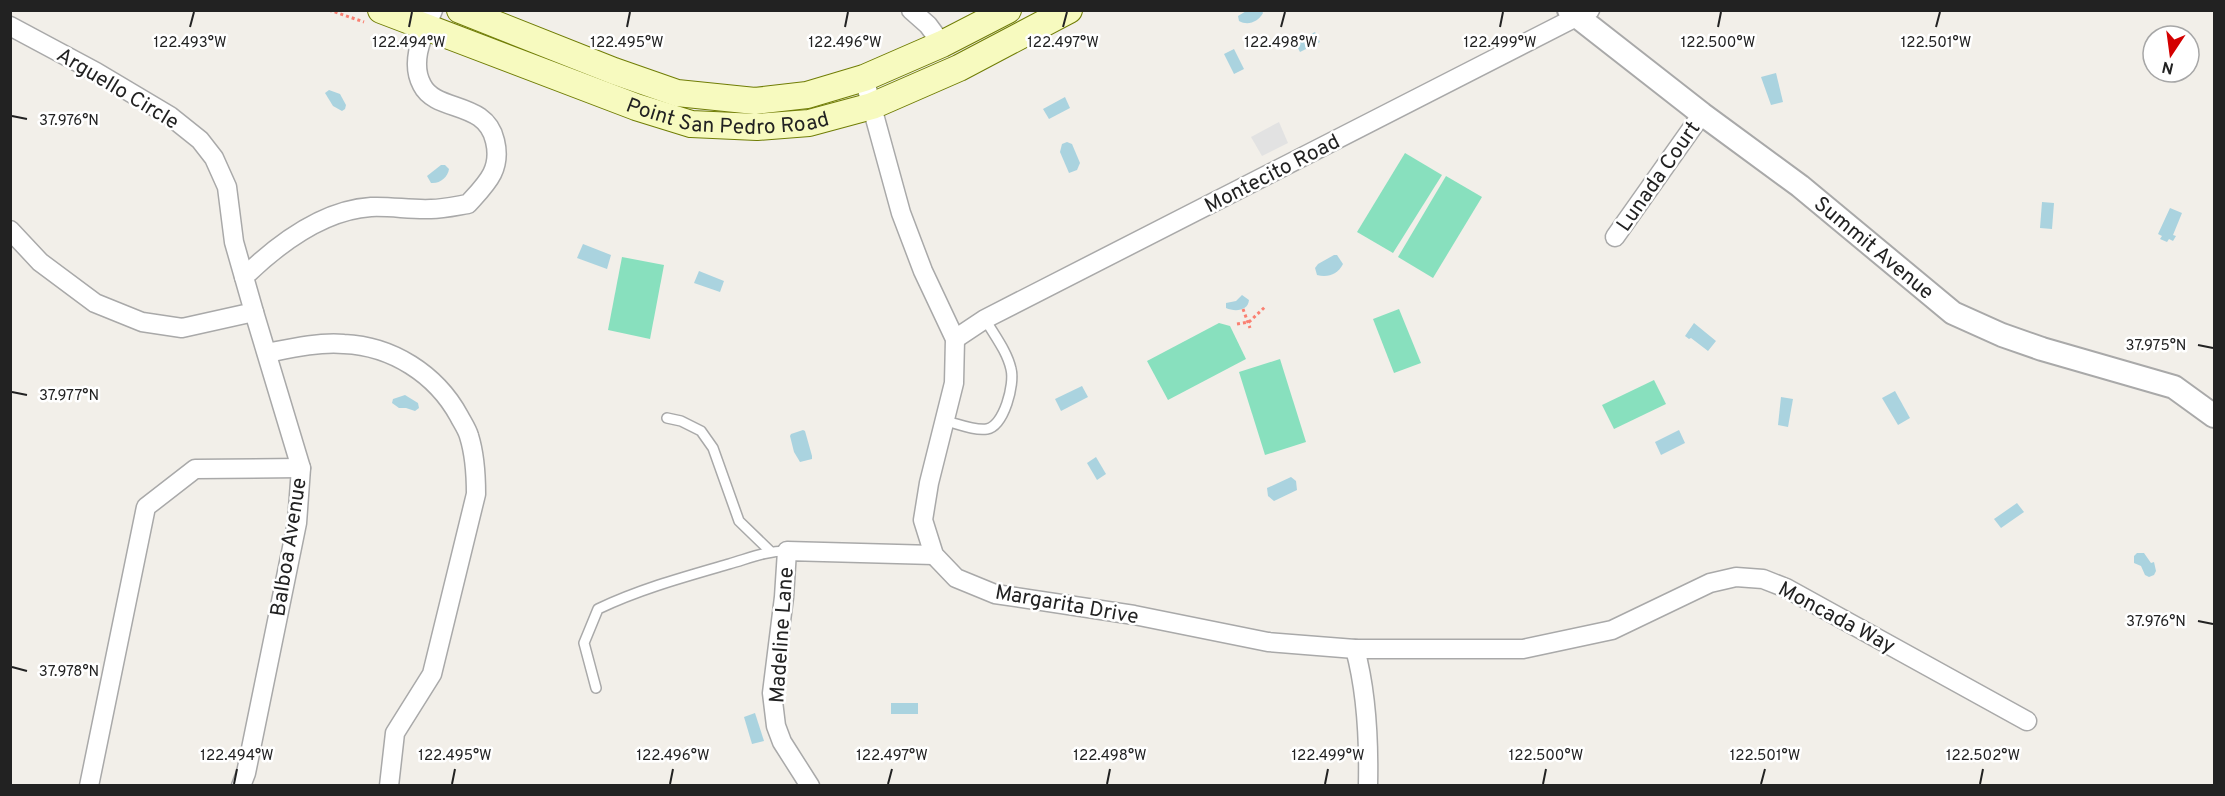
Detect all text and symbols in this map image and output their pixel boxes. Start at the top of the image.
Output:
north arrow [2141,24,2201,84]
text: 122.493°W [153,34,227,53]
text: 122.494°W [372,34,446,53]
text: 122.495°W [590,34,664,53]
text: 122.496°W [808,34,882,53]
text: 122.497°W [1027,34,1099,53]
text: 122.498°W [1244,34,1318,53]
text: 122.499°W [1463,34,1537,53]
text: 122.500°W [1681,34,1755,53]
text: 122.501°W [1901,34,1971,53]
street label: Arguello Circle [51,42,183,136]
text: N [2160,56,2176,78]
street label: Point San Pedro Road [622,92,832,142]
text: 37.976°N [39,112,99,131]
street label: Lunada Court [1611,116,1707,237]
street label: Montecito Road [1200,129,1345,220]
street label: Summit Avenue [1808,191,1939,307]
text: 37.975°N [2126,337,2187,356]
text: 37.977°N [39,387,99,406]
street label: Balboa Avenue [265,476,314,618]
street label: Madeline Lane [764,566,801,704]
street label: Moncada Way [1773,576,1900,661]
street label: Margarita Drive [993,580,1141,631]
text: 37.976°N [2126,613,2186,632]
text: 37.978°N [39,663,99,682]
text: 122.494°W [200,747,274,766]
text: 122.495°W [418,747,492,766]
text: 122.496°W [636,747,710,766]
text: 122.497°W [856,747,928,766]
text: 122.498°W [1073,747,1147,766]
text: 122.499°W [1291,747,1365,766]
text: 122.500°W [1509,747,1583,766]
text: 122.501°W [1730,747,1800,766]
text: 122.502°W [1946,747,2020,766]

